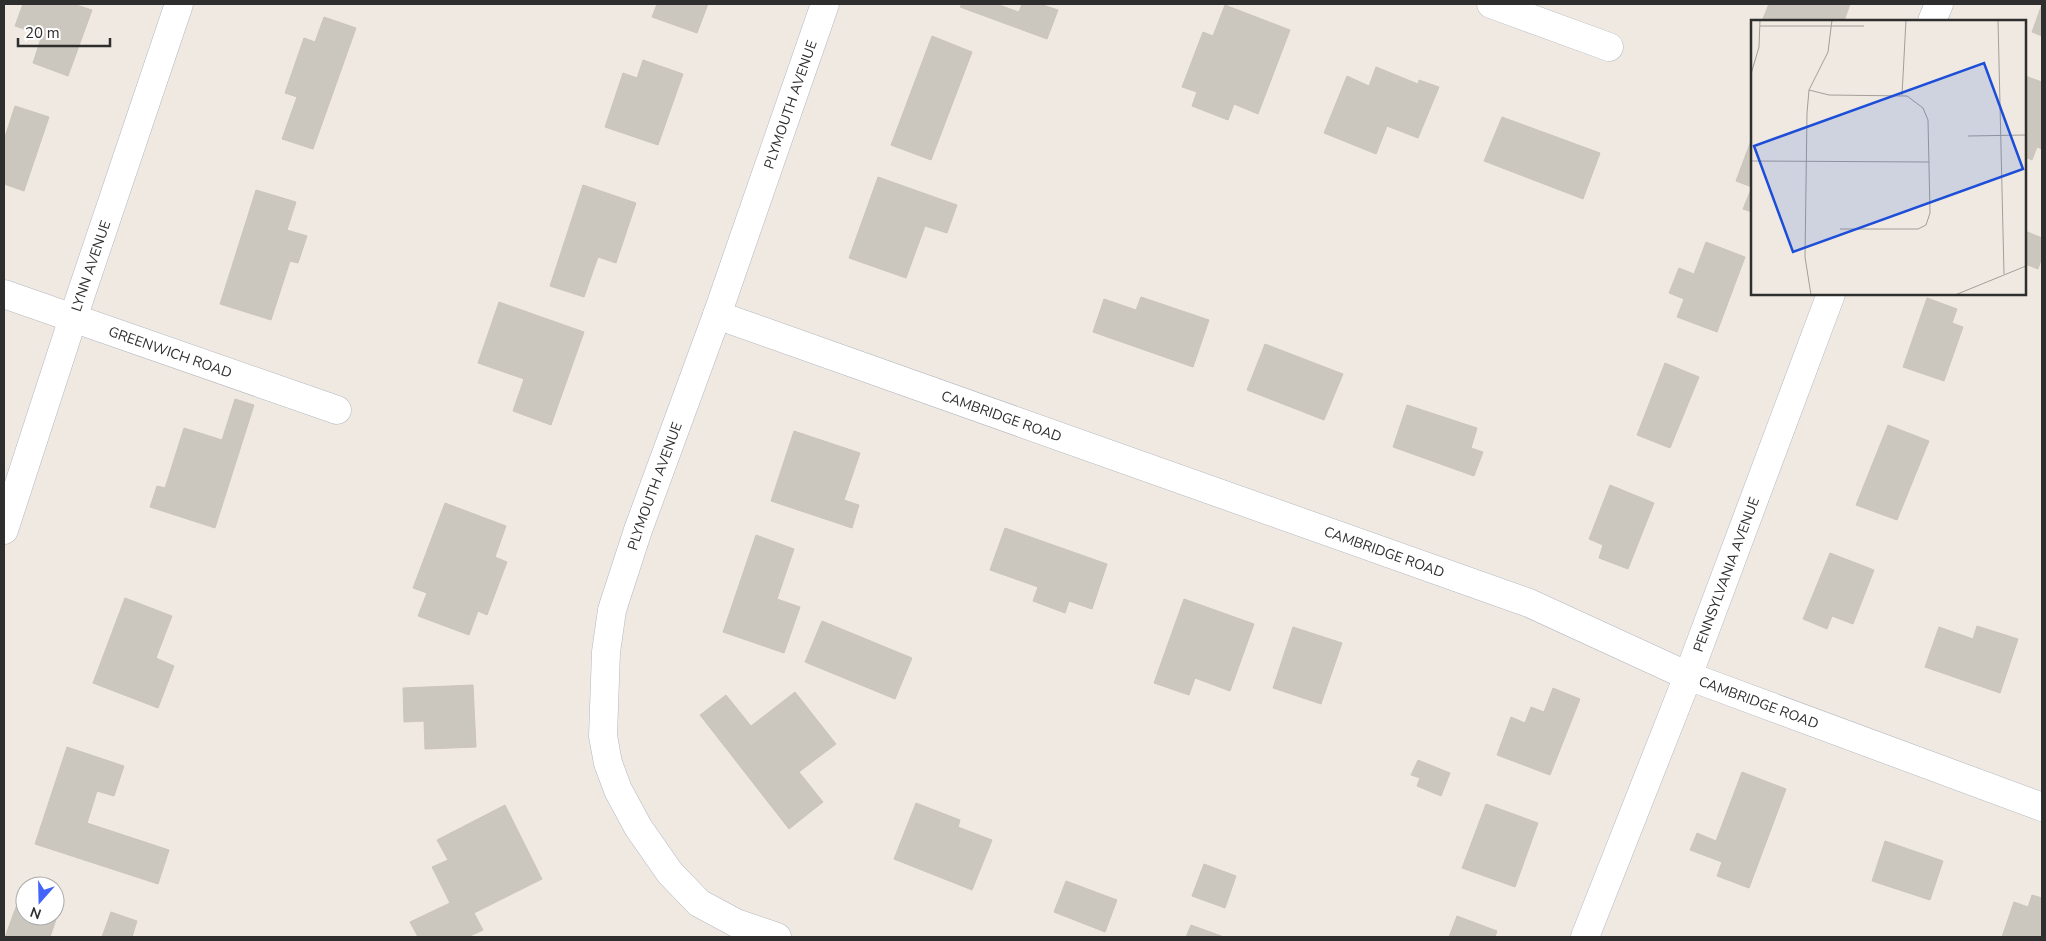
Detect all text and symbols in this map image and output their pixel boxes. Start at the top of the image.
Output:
scale bar [18,15,110,47]
inset map [1751,20,2026,295]
text: 20 m [25,23,60,43]
street label: PLYMOUTH AVENUE [759,38,822,172]
street label: LYNN AVENUE [67,218,115,314]
street label: GREENWICH ROAD [106,322,234,383]
street label: CAMBRIDGE ROAD [939,386,1064,447]
street label: PLYMOUTH AVENUE [623,419,687,553]
street label: PENNSYLVANIA AVENUE [1689,495,1764,655]
street label: CAMBRIDGE ROAD [1321,522,1447,582]
street label: CAMBRIDGE ROAD [1696,672,1821,734]
north arrow [15,876,65,926]
text: N [28,902,44,923]

